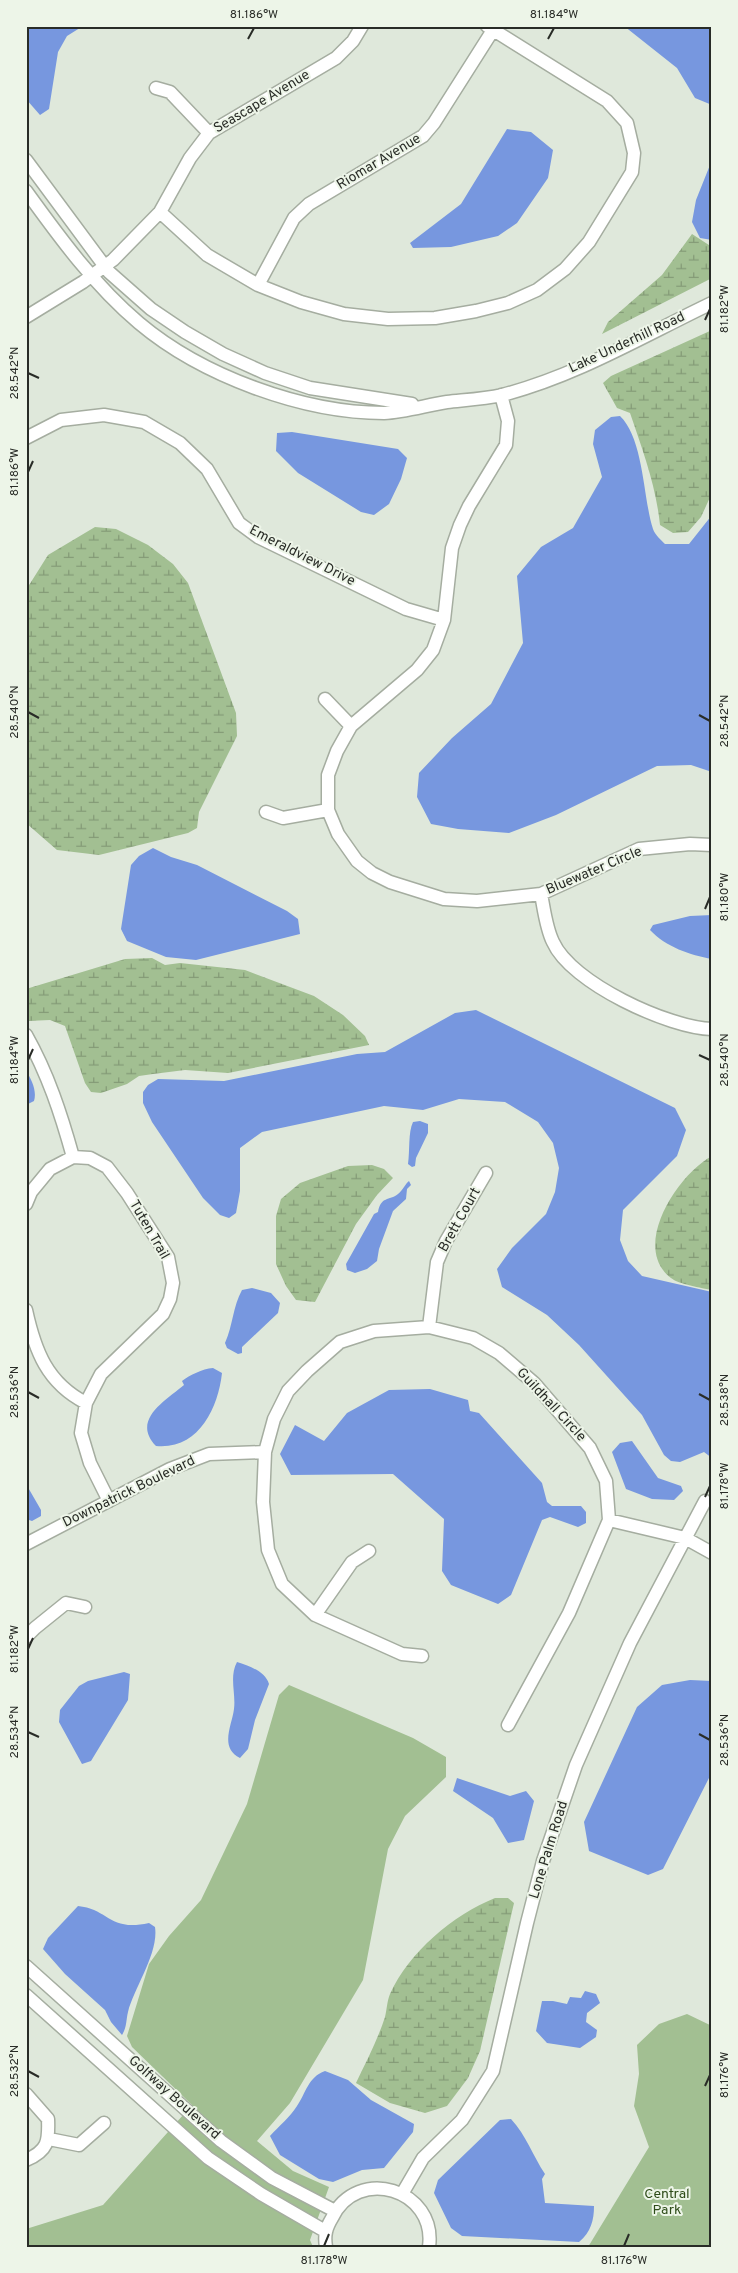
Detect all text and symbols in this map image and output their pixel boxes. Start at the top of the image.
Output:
text: 81.186°W [230,7,278,23]
text: 81.184°W [530,7,578,23]
street label: Seascape Avenue [211,67,313,137]
street label: Riomar Avenue [334,130,424,194]
text: 81.182°W [717,285,733,333]
street label: Lake Underhill Road [566,309,688,377]
text: 28.542°N [7,346,23,400]
text: 81.186°W [7,448,23,496]
street label: Emeraldview Drive [246,522,358,590]
text: 28.540°N [7,685,23,739]
text: 28.542°N [717,694,733,748]
street label: Bluewater Circle [543,843,645,899]
text: 81.180°W [717,873,733,921]
text: 28.540°N [717,1033,733,1087]
text: 81.184°W [7,1036,23,1084]
street label: Brett Court [435,1185,485,1255]
street label: Tuten Trail [125,1197,173,1263]
street label: Guildhall Circle [513,1365,589,1445]
text: 28.536°N [7,1366,23,1418]
text: 28.538°N [717,1374,733,1426]
street label: Downpatrick Boulevard [60,1453,198,1531]
text: 81.178°W [717,1462,733,1510]
text: 81.182°W [7,1625,23,1673]
text: 28.534°N [7,1706,23,1758]
text: 28.536°N [717,1714,733,1766]
street label: Lone Palm Road [526,1799,572,1901]
text: 28.532°N [7,2045,23,2097]
street label: Golfway Boulevard [125,2052,223,2144]
text: 81.176°W [717,2052,733,2098]
park label: Central Park [644,2186,690,2219]
text: 81.178°W [300,2253,348,2269]
text: 81.176°W [601,2253,647,2269]

